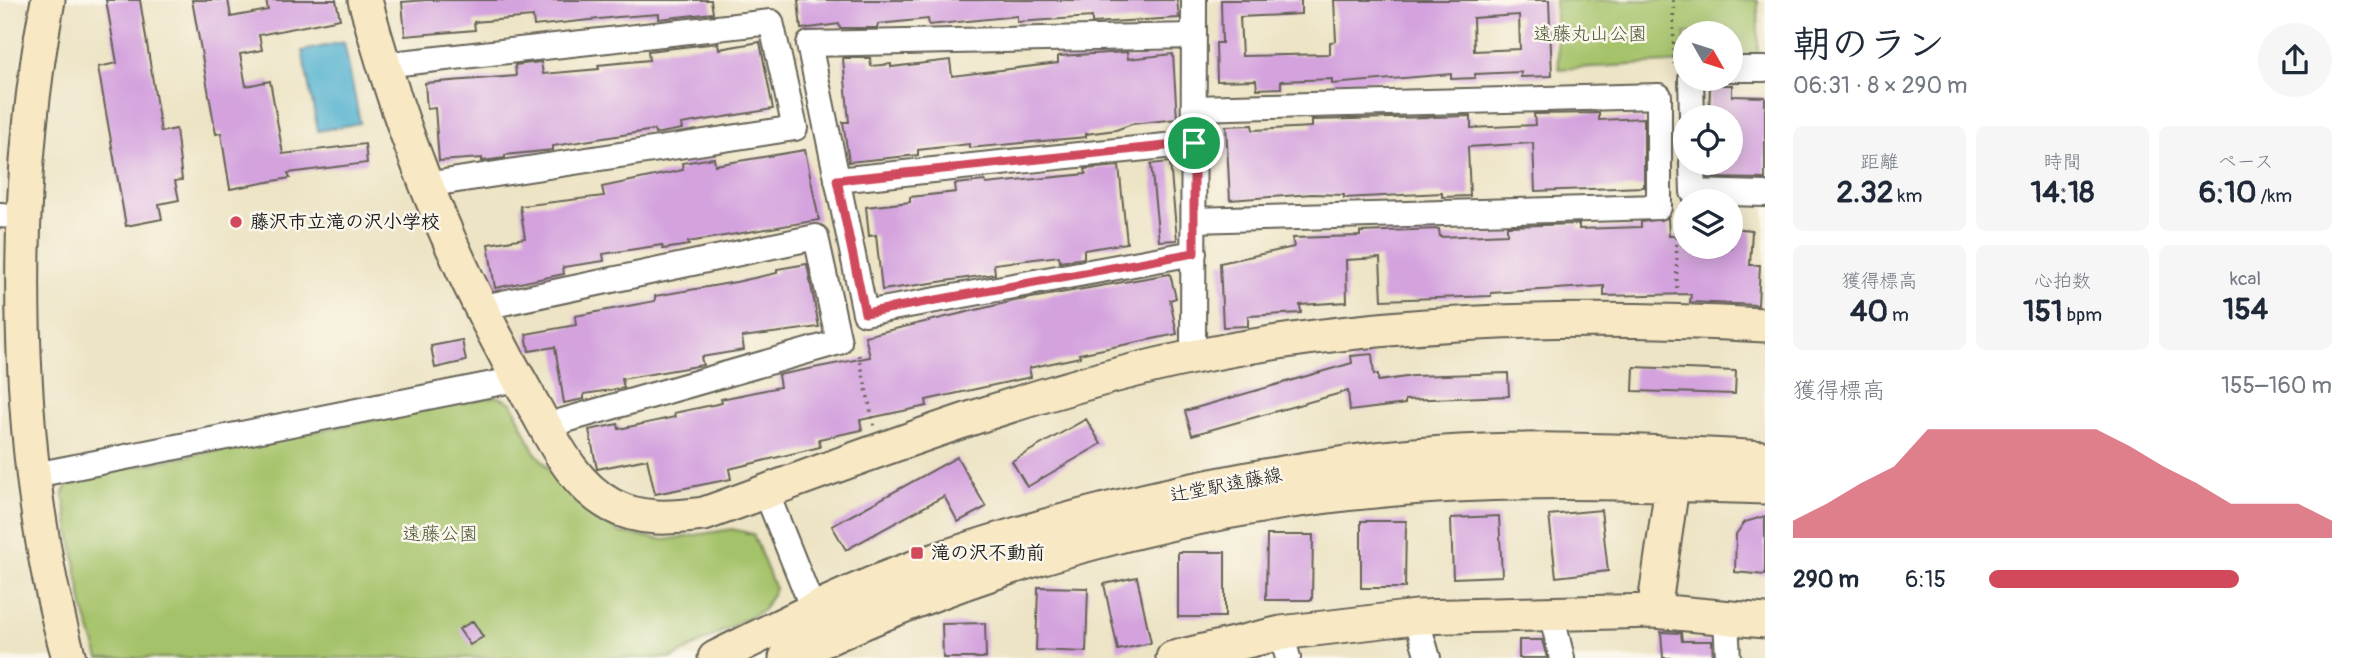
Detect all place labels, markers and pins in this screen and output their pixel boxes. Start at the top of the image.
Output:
pin [1164,113,1224,173]
place label: 藤沢市立滝の沢小学校 [250,210,440,234]
marker: 藤沢市立滝の沢小学校 [228,214,244,230]
place label: 滝の沢不動前 [931,541,1045,565]
marker: 滝の沢不動前 [909,545,925,561]

